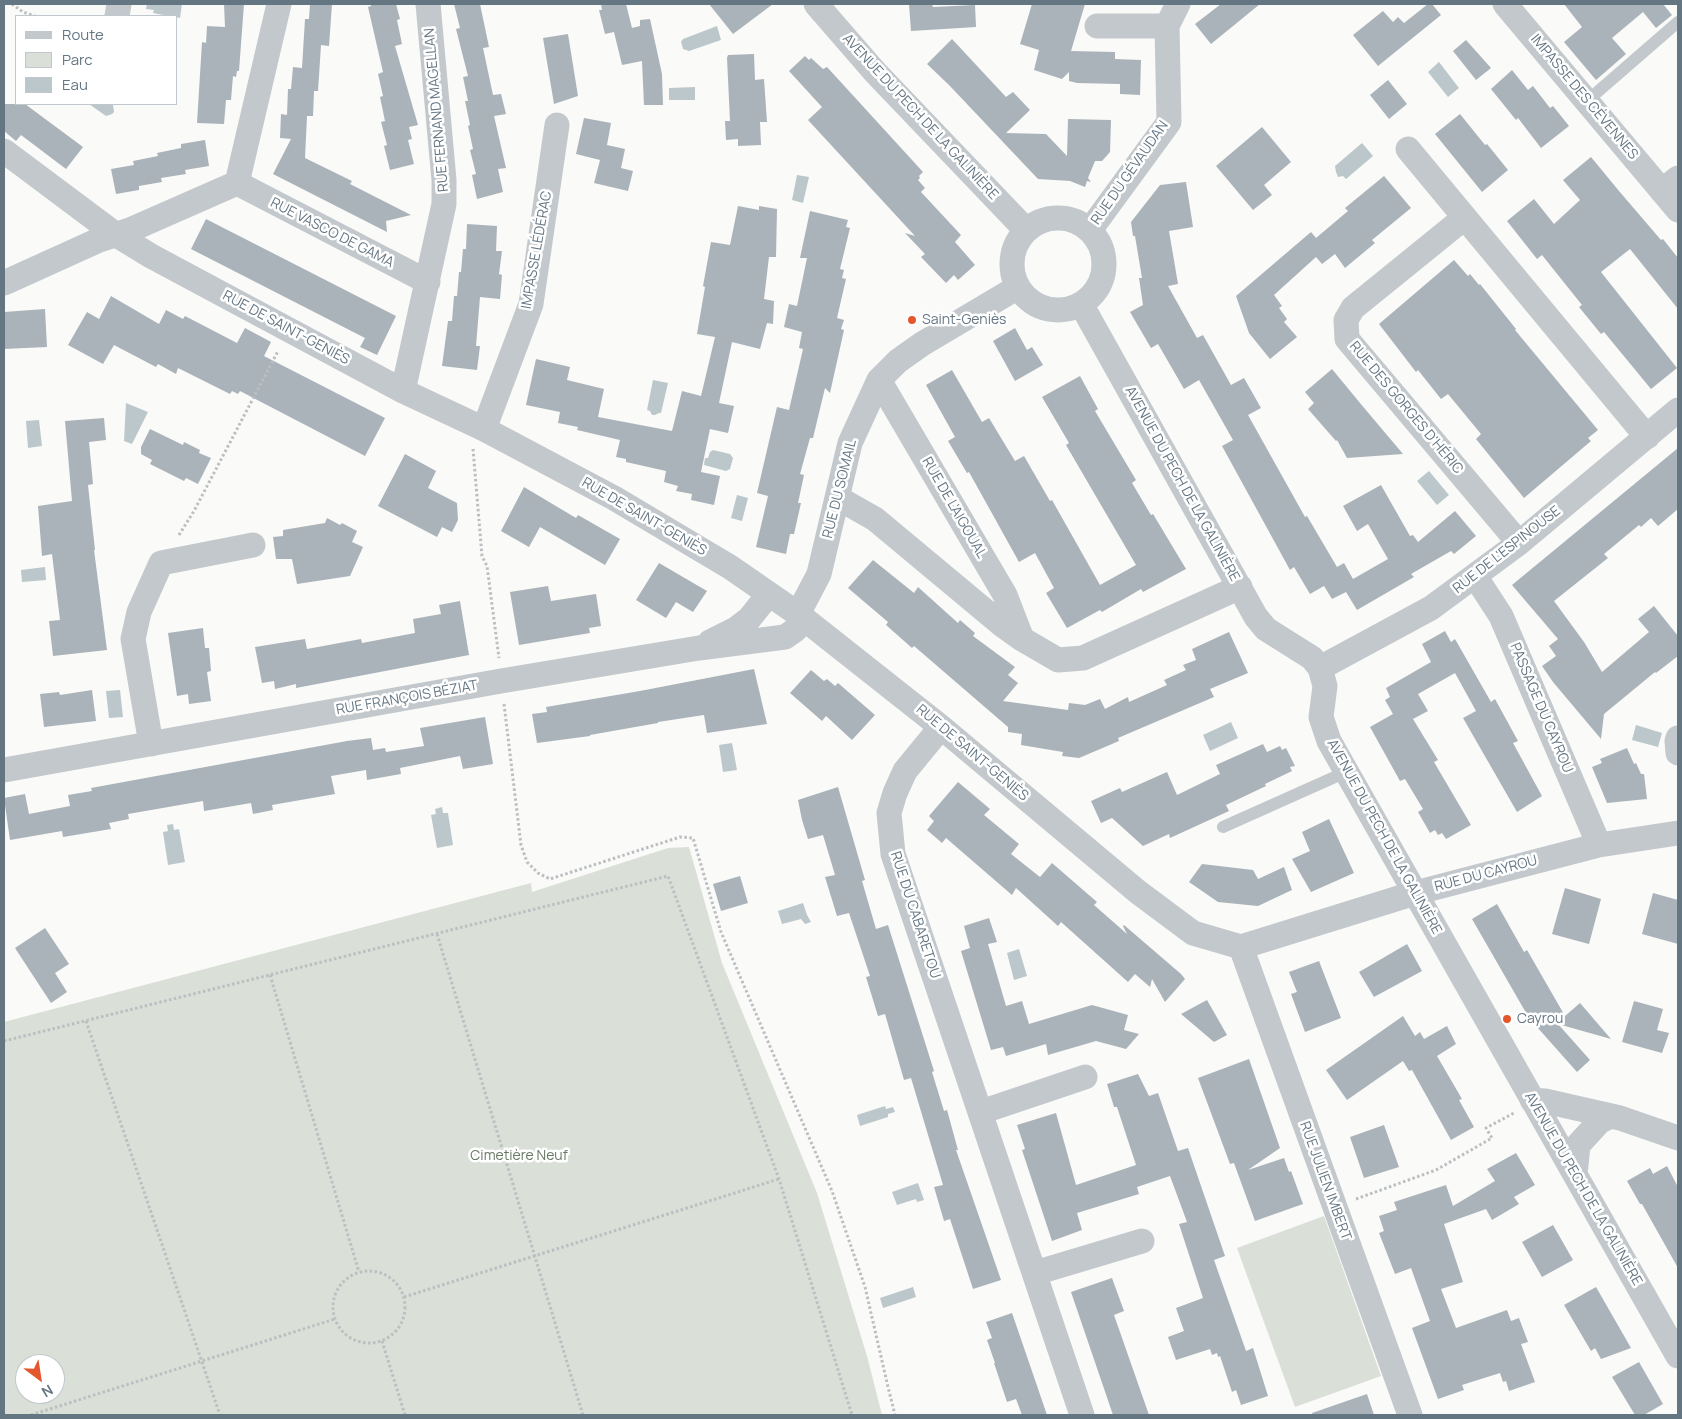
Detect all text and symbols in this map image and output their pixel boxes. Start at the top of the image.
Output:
legend [15,15,178,105]
text: Route [62,24,104,45]
street label: RUE FERNAND MAGELLAN [421,27,453,193]
street label: AVENUE DU PECH DE LA GALINIÈRE [839,31,1001,203]
street label: IMPASSE DES CÉVENNES [1527,31,1641,163]
text: Parc [62,49,93,70]
text: Eau [62,74,88,95]
street label: RUE DU GÉVAUDAN [1088,118,1172,228]
street label: IMPASSE LÉDÉRAC [518,190,556,310]
street label: RUE VASCO DE GAMA [267,195,397,271]
street label: RUE DE SAINT-GENIÈS [220,287,352,369]
place label: Saint-Geniès [922,312,1006,328]
marker: Saint-Geniès [906,314,918,326]
street label: RUE DES GORGES D'HÉRIC [1346,338,1466,478]
street label: AVENUE DU PECH DE LA GALINIÈRE [1121,383,1243,585]
street label: RUE DU SOMAIL [820,438,860,540]
street label: RUE DE L'AIGOUAL [918,454,990,562]
street label: RUE DE SAINT-GENIÈS [579,474,709,560]
street label: RUE DE L'ESPINOUSE [1450,503,1564,597]
street label: PASSAGE DU CAYROU [1506,641,1576,775]
street label: RUE FRANÇOIS BÉZIAT [335,677,479,719]
street label: RUE DE SAINT-GENIÈS [913,701,1031,805]
street label: AVENUE DU PECH DE LA GALINIÈRE [1323,736,1445,938]
street label: RUE DU CABARETOU [887,849,943,981]
street label: RUE DU CAYROU [1433,852,1539,896]
place label: Cayrou [1517,1011,1563,1027]
marker: Cayrou [1501,1013,1513,1025]
street label: AVENUE DU PECH DE LA GALINIÈRE [1521,1089,1645,1289]
street label: RUE JULIEN IMBERT [1296,1119,1354,1243]
park label: Cimetière Neuf [470,1148,568,1164]
north arrow [15,1354,65,1404]
text: N [38,1381,57,1402]

